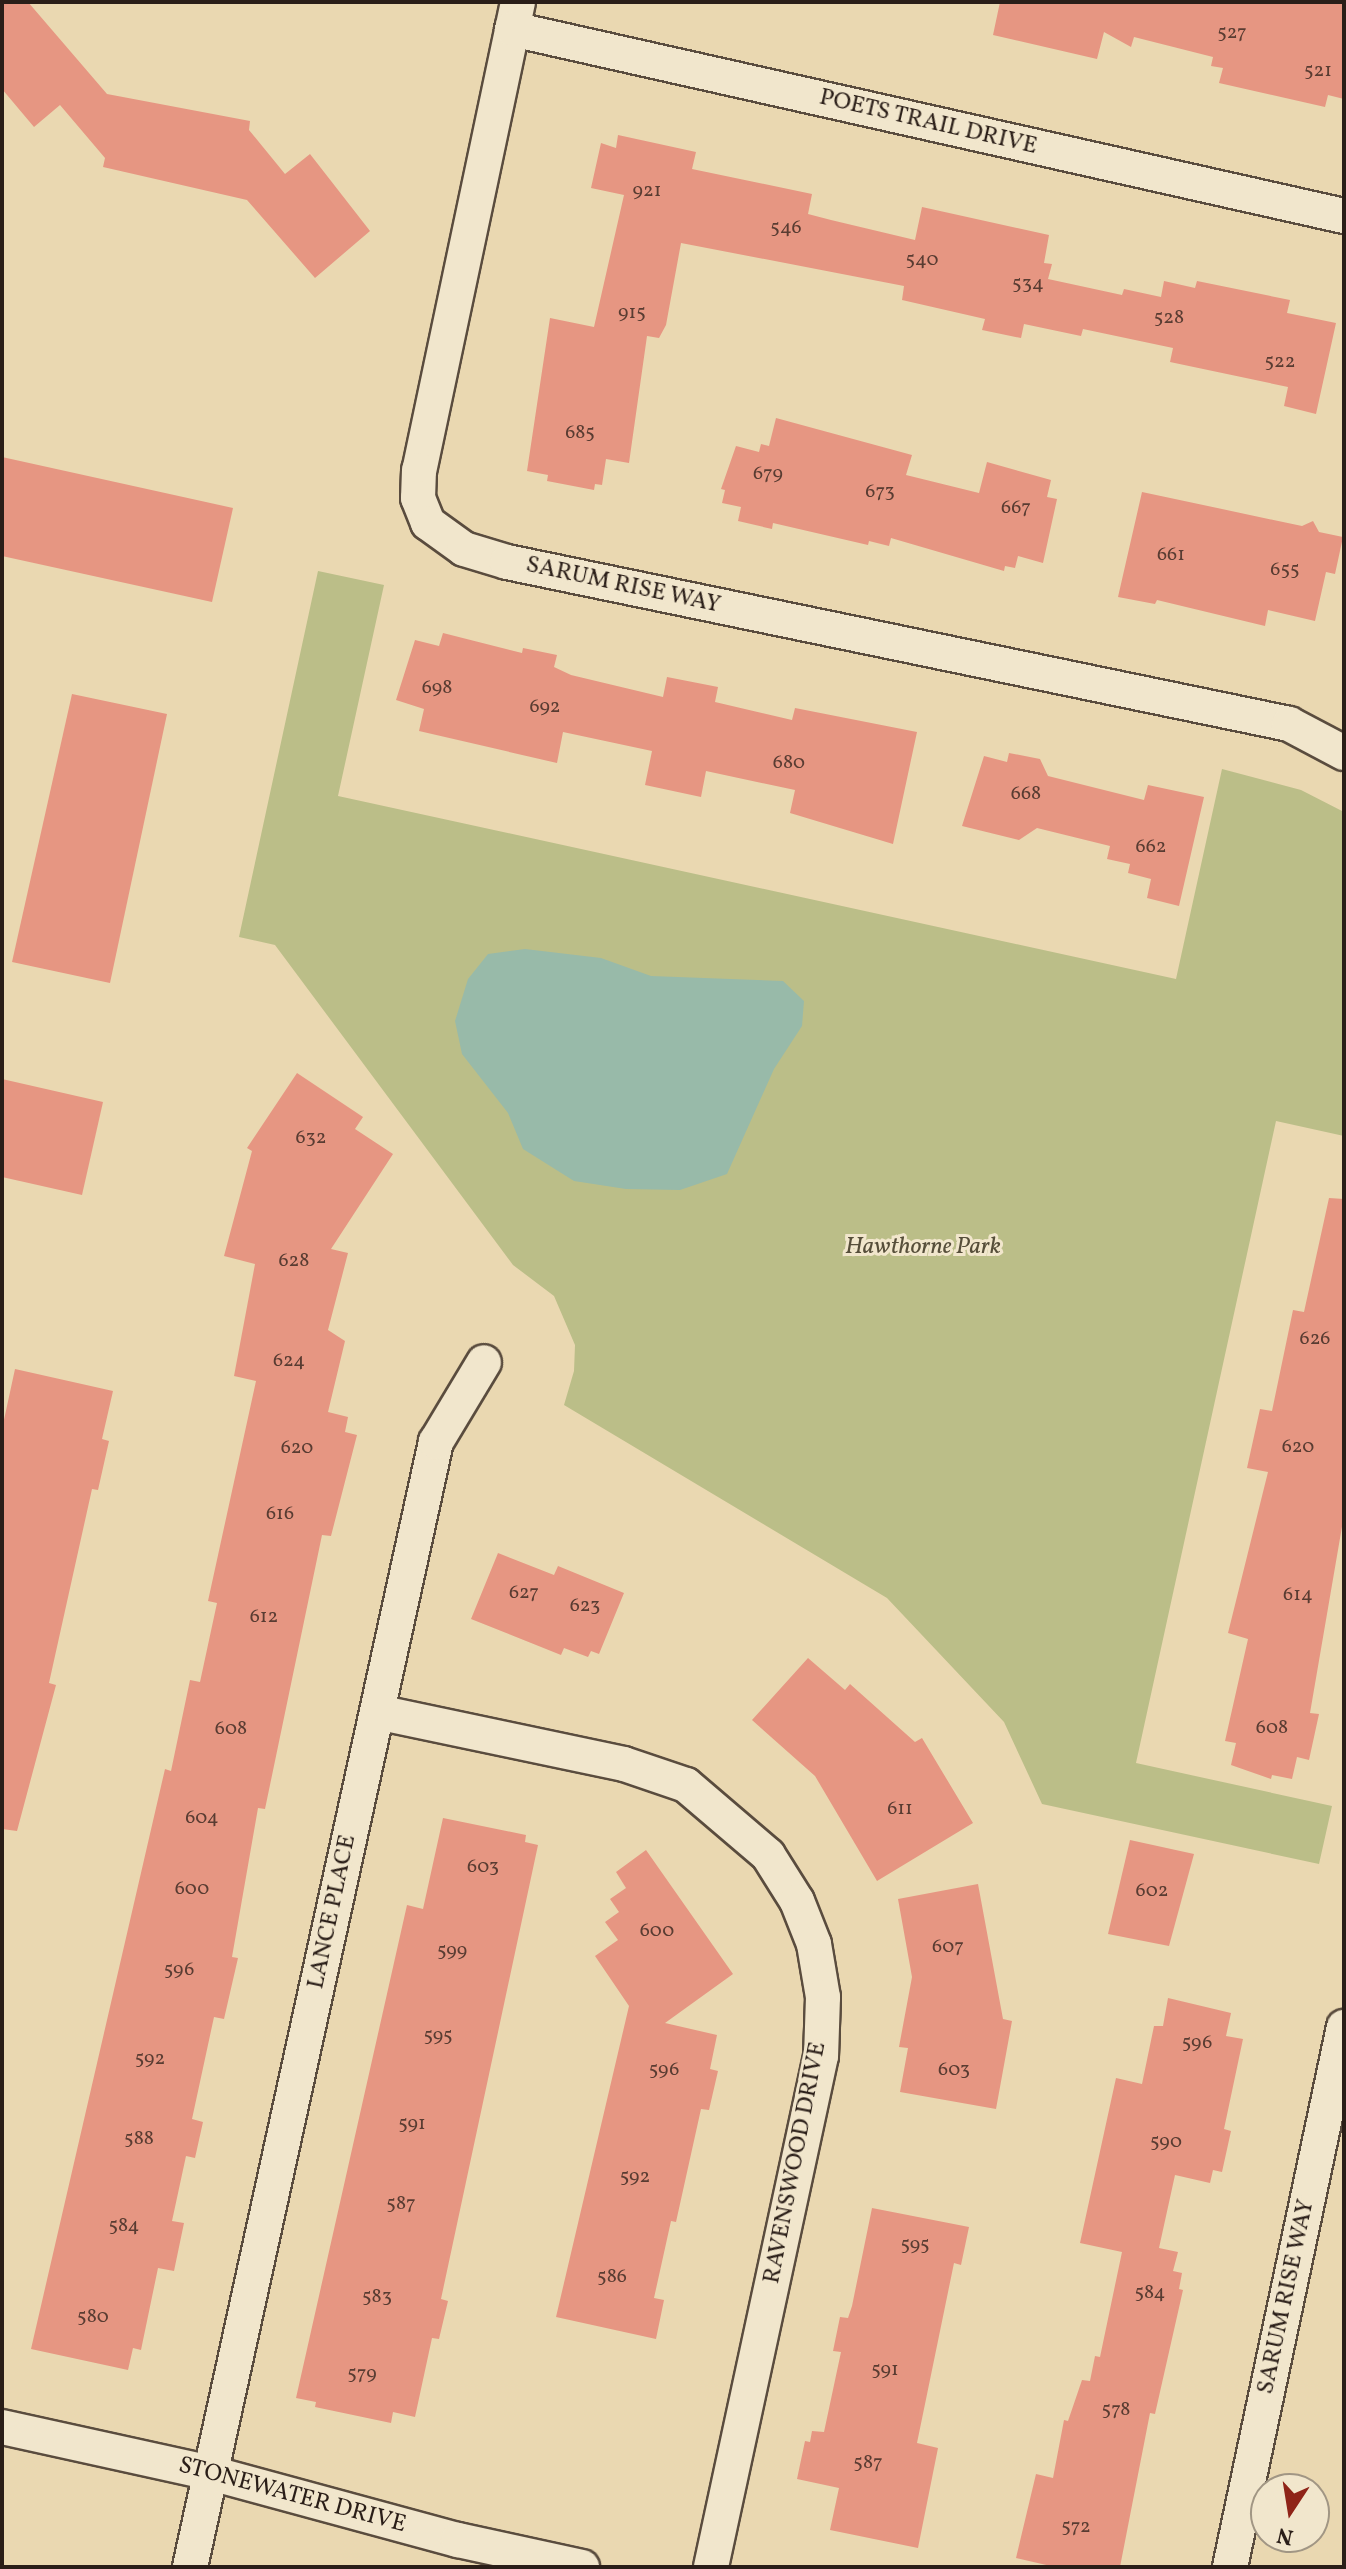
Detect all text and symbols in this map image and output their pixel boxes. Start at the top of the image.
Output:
house number: 527 [1217,21,1247,45]
house number: 521 [1304,59,1332,83]
street label: POETS TRAIL DRIVE [816,84,1040,162]
house number: 921 [633,179,661,203]
house number: 546 [770,216,802,240]
house number: 540 [905,248,939,272]
house number: 534 [1012,272,1044,296]
house number: 915 [618,301,646,325]
house number: 528 [1154,306,1184,330]
house number: 522 [1264,350,1296,374]
house number: 685 [565,421,595,445]
house number: 679 [753,462,783,486]
house number: 673 [865,480,895,504]
house number: 667 [1001,496,1031,520]
house number: 661 [1157,543,1185,567]
street label: SARUM RISE WAY [523,551,723,621]
house number: 655 [1270,558,1300,582]
house number: 698 [422,676,452,700]
house number: 692 [529,695,561,719]
house number: 680 [773,751,805,775]
house number: 668 [1011,782,1041,806]
house number: 662 [1136,835,1166,859]
house number: 632 [296,1126,326,1150]
park label: Hawthorne Park [845,1234,1001,1262]
house number: 628 [278,1249,310,1273]
house number: 626 [1300,1327,1330,1351]
house number: 624 [273,1349,305,1373]
house number: 620 [1282,1435,1314,1459]
house number: 620 [281,1436,313,1460]
house number: 616 [266,1502,294,1526]
house number: 627 [509,1581,539,1605]
house number: 614 [1283,1583,1313,1607]
house number: 623 [570,1594,600,1618]
house number: 612 [250,1605,278,1629]
house number: 608 [1256,1716,1288,1740]
house number: 608 [215,1717,247,1741]
house number: 611 [887,1797,913,1821]
house number: 604 [185,1806,219,1830]
street label: LANCE PLACE [303,1832,363,1992]
house number: 603 [467,1855,499,1879]
house number: 600 [175,1877,209,1901]
house number: 602 [1136,1879,1168,1903]
house number: 600 [640,1919,674,1943]
house number: 607 [932,1935,964,1959]
house number: 599 [437,1939,467,1963]
house number: 596 [164,1958,194,1982]
house number: 595 [423,2024,453,2048]
house number: 596 [1182,2031,1212,2055]
street label: RAVENSWOOD DRIVE [758,2040,834,2286]
house number: 592 [135,2047,165,2071]
house number: 596 [649,2058,679,2082]
house number: 603 [938,2058,970,2082]
house number: 591 [398,2112,426,2136]
house number: 588 [124,2127,154,2151]
house number: 590 [1150,2130,1182,2154]
house number: 592 [620,2165,650,2189]
house number: 587 [386,2192,416,2216]
street label: SARUM RISE WAY [1252,2197,1322,2397]
house number: 584 [108,2214,140,2238]
house number: 595 [900,2233,930,2257]
house number: 586 [597,2265,627,2289]
house number: 584 [1134,2281,1166,2305]
house number: 583 [362,2285,392,2309]
house number: 580 [77,2305,109,2329]
house number: 591 [871,2358,899,2382]
house number: 579 [347,2362,377,2386]
house number: 578 [1102,2398,1130,2422]
house number: 587 [853,2451,883,2475]
street label: STONEWATER DRIVE [175,2452,409,2540]
north arrow [1250,2473,1330,2553]
house number: 572 [1061,2515,1091,2539]
text: N [1274,2518,1296,2552]

